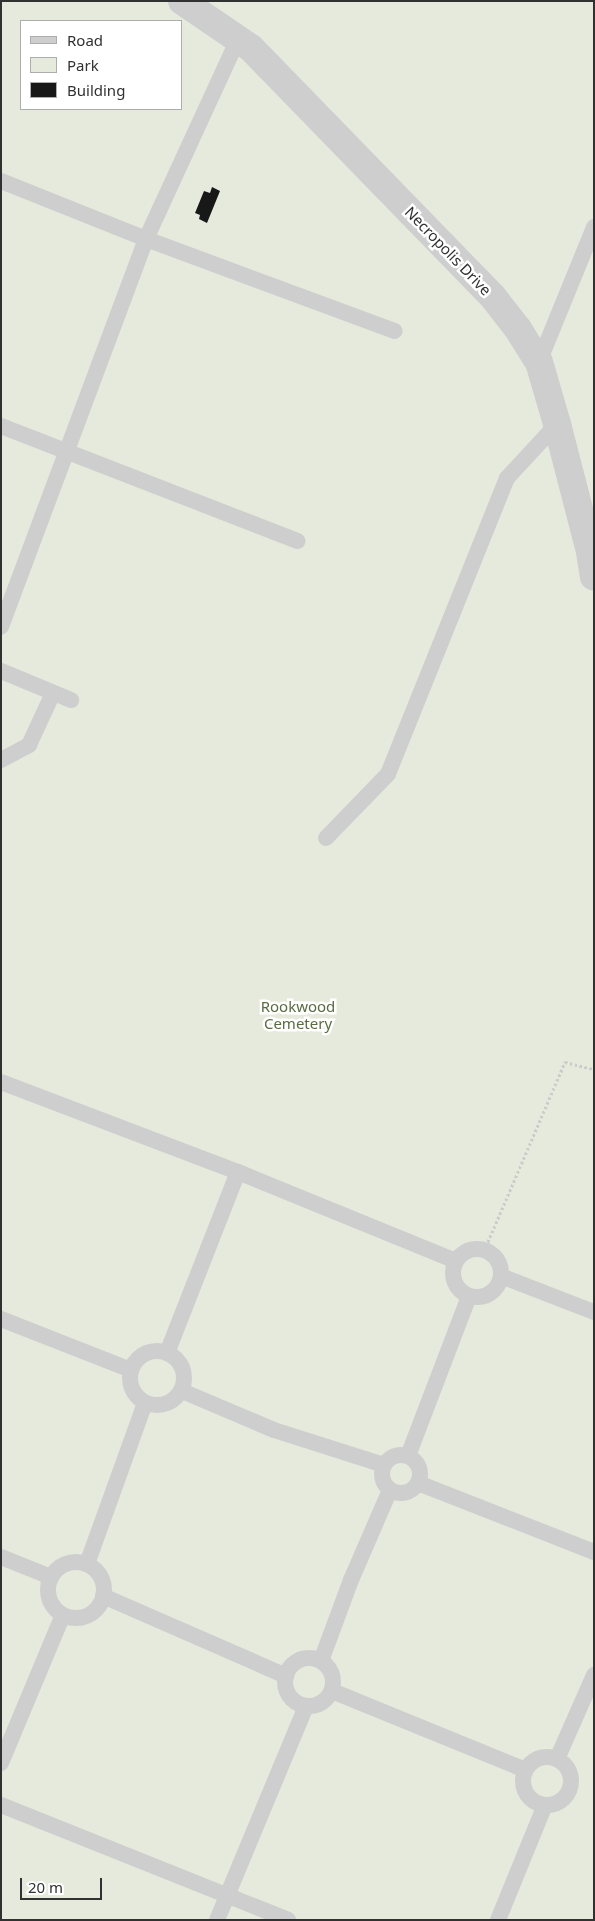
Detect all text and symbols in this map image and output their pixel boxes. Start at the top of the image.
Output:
legend [20,20,182,110]
text: Road [67,30,103,50]
text: Park [67,55,99,75]
text: Building [67,80,125,100]
street label: Necropolis Drive [401,203,495,299]
park label: Rookwood Cemetery [261,997,335,1032]
scale bar [22,1868,105,1900]
text: 20 m [28,1877,63,1897]

